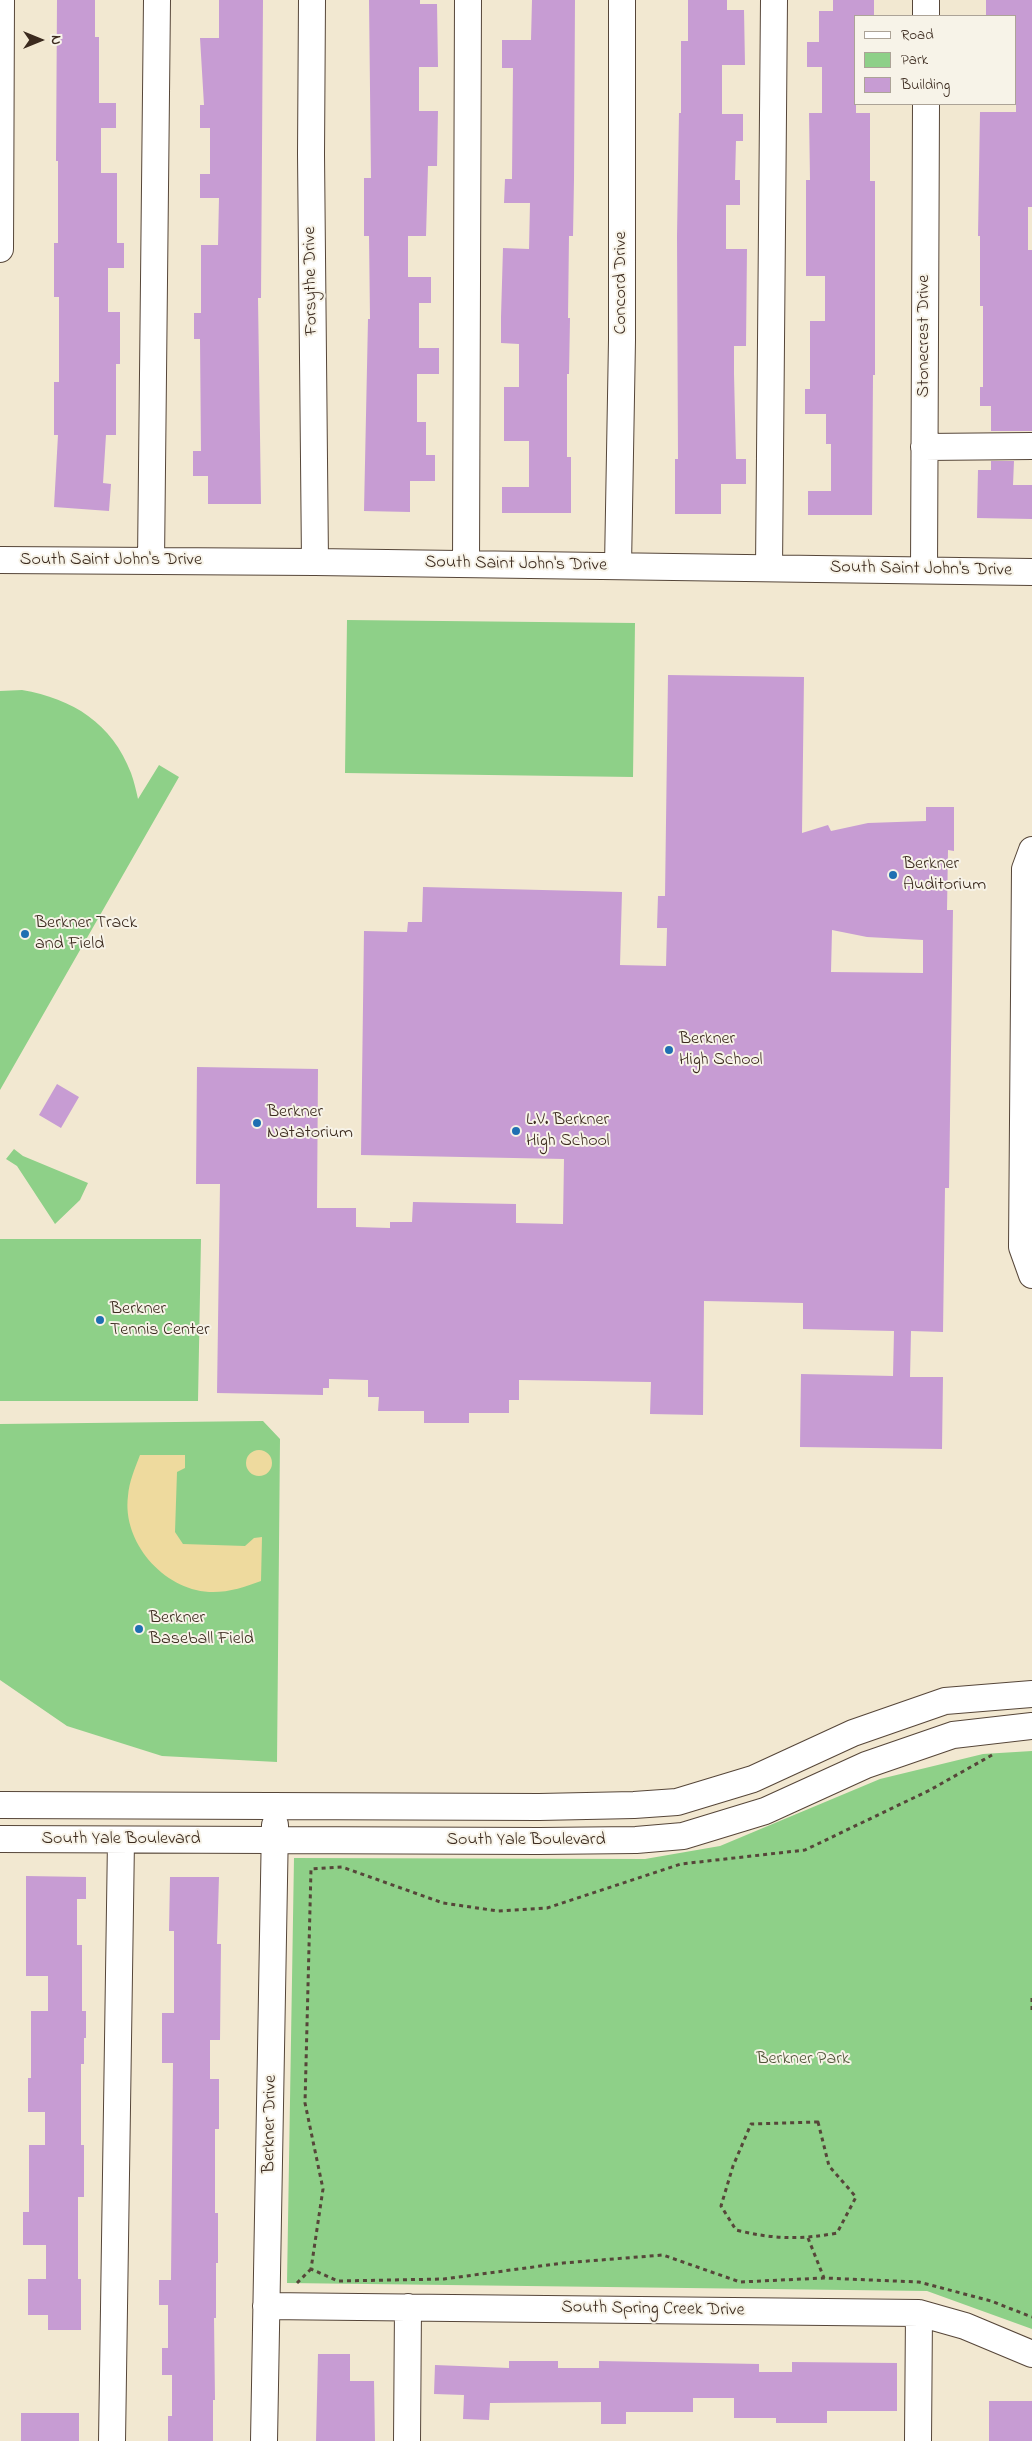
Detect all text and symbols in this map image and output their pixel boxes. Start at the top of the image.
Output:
north arrow [15,15,65,65]
legend [854,15,1017,105]
text: Road [901,24,934,46]
text: N [45,35,66,45]
text: Park [901,49,928,71]
text: Building [901,74,950,96]
street label: Forsythe Drive [300,226,324,336]
street label: Concord Drive [611,231,633,335]
street label: Stonecrest Drive [914,275,936,397]
street label: South Saint John's Drive [20,550,202,572]
street label: South Saint John's Drive [425,553,607,577]
street label: South Saint John's Drive [830,558,1012,582]
place label: Berkner Auditorium [903,854,986,896]
marker: Berkner Auditorium [887,869,899,881]
place label: Berkner Track and Field [35,913,137,956]
marker: Berkner Track and Field [19,928,31,940]
place label: Berkner High School [679,1029,762,1072]
marker: Berkner High School [663,1044,675,1056]
place label: Berkner Natatorium [267,1102,353,1144]
place label: L.V. Berkner High School [526,1110,609,1152]
marker: Berkner Natatorium [251,1117,263,1129]
marker: L.V. Berkner High School [510,1125,522,1137]
place label: Berkner Tennis Center [110,1299,210,1342]
marker: Berkner Tennis Center [94,1314,106,1326]
place label: Berkner Baseball Field [149,1608,254,1650]
marker: Berkner Baseball Field [133,1623,145,1635]
street label: South Yale Boulevard [42,1829,200,1851]
street label: South Yale Boulevard [447,1830,605,1852]
park label: Berkner Park [756,2049,850,2071]
street label: Berkner Drive [259,2075,283,2173]
street label: South Spring Creek Drive [561,2298,745,2322]

